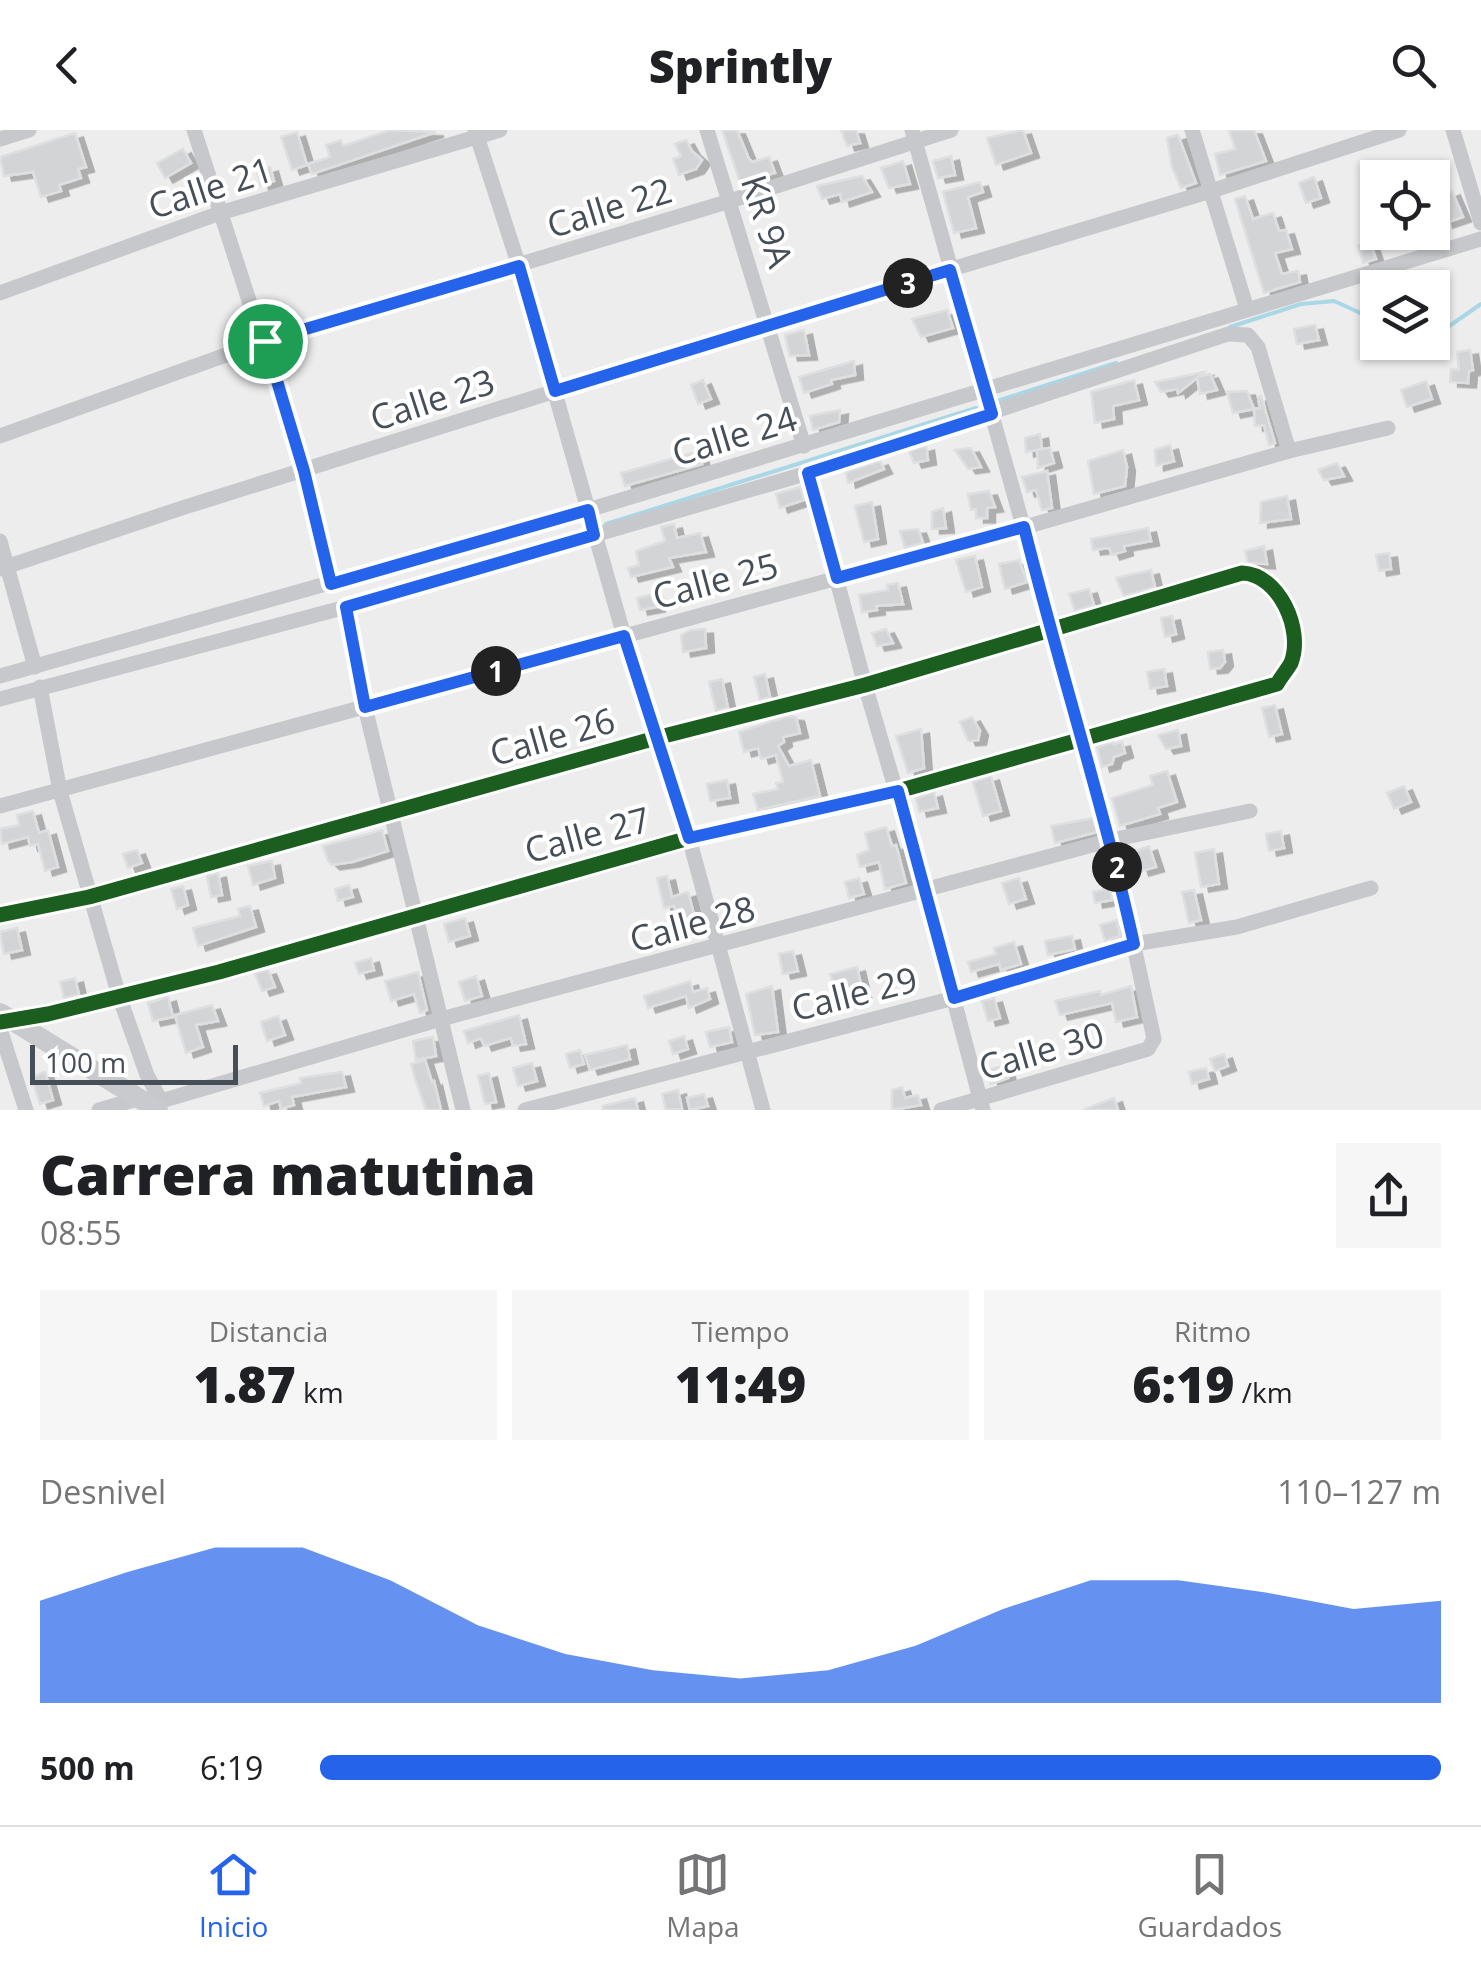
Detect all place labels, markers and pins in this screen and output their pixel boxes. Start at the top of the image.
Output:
pin: 3 [883,258,933,308]
pin [223,299,308,384]
pin: 1 [471,646,521,696]
pin: 2 [1092,842,1142,892]

